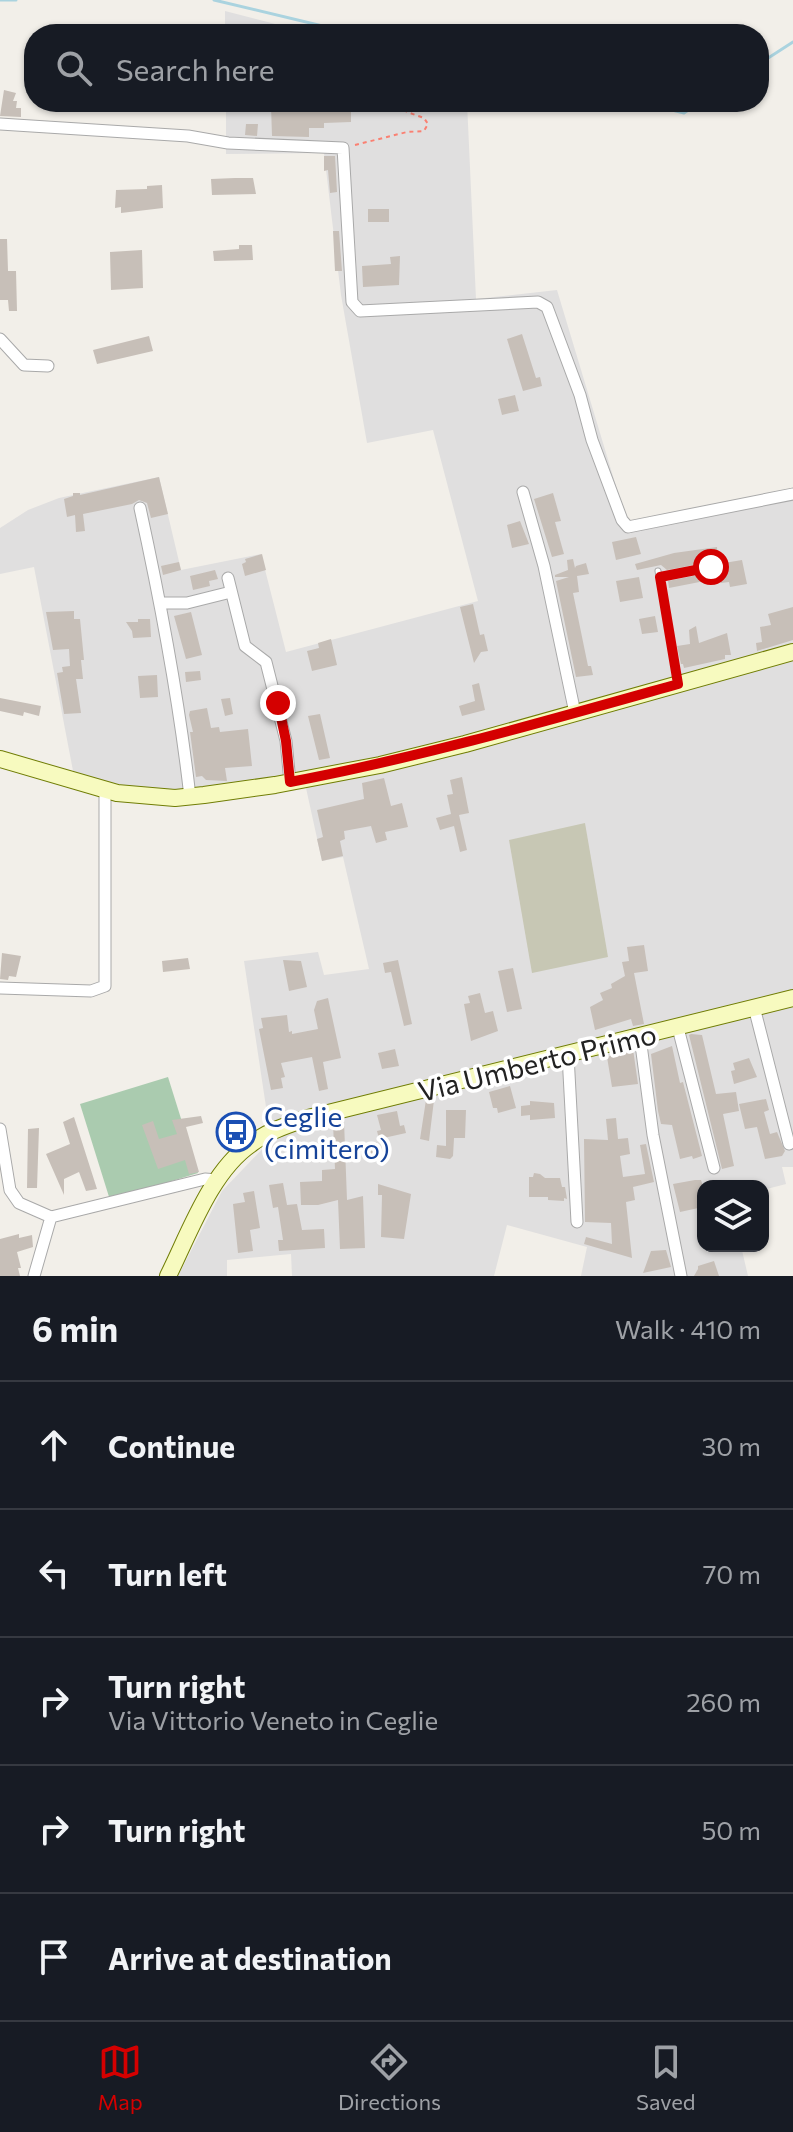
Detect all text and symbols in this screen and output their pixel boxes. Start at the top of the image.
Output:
search box [24,24,769,112]
icon: search [52,46,96,90]
text: Search here [116,50,275,87]
route start [693,549,729,585]
route end [260,685,296,721]
street label: Via Umberto Primo [414,1016,660,1108]
place label: Ceglie (cimitero) [264,1099,390,1165]
bus stop icon: Ceglie (cimitero) [215,1111,257,1153]
map controls [697,1180,769,1252]
button: layers [697,1180,769,1252]
text: 6 min [32,1307,118,1349]
text: Walk · 410 m [615,1313,761,1344]
icon: ahead [32,1423,76,1467]
text: Continue [108,1427,235,1464]
text: 30 m [702,1430,761,1461]
icon: left [32,1551,76,1595]
text: Turn left [108,1555,227,1592]
text: 70 m [703,1558,761,1589]
text: Turn right [108,1667,245,1704]
icon: right [32,1679,76,1723]
text: 260 m [686,1686,761,1717]
text: Via Vittorio Veneto in Ceglie [108,1704,438,1735]
icon: right [32,1807,76,1851]
text: Turn right [108,1811,245,1848]
text: 50 m [701,1814,761,1845]
icon: arrive [32,1935,76,1979]
text: Arrive at destination [108,1939,392,1976]
tab: Map [98,2040,143,2115]
tab: Directions [338,2040,441,2115]
tab: Saved [636,2040,695,2115]

